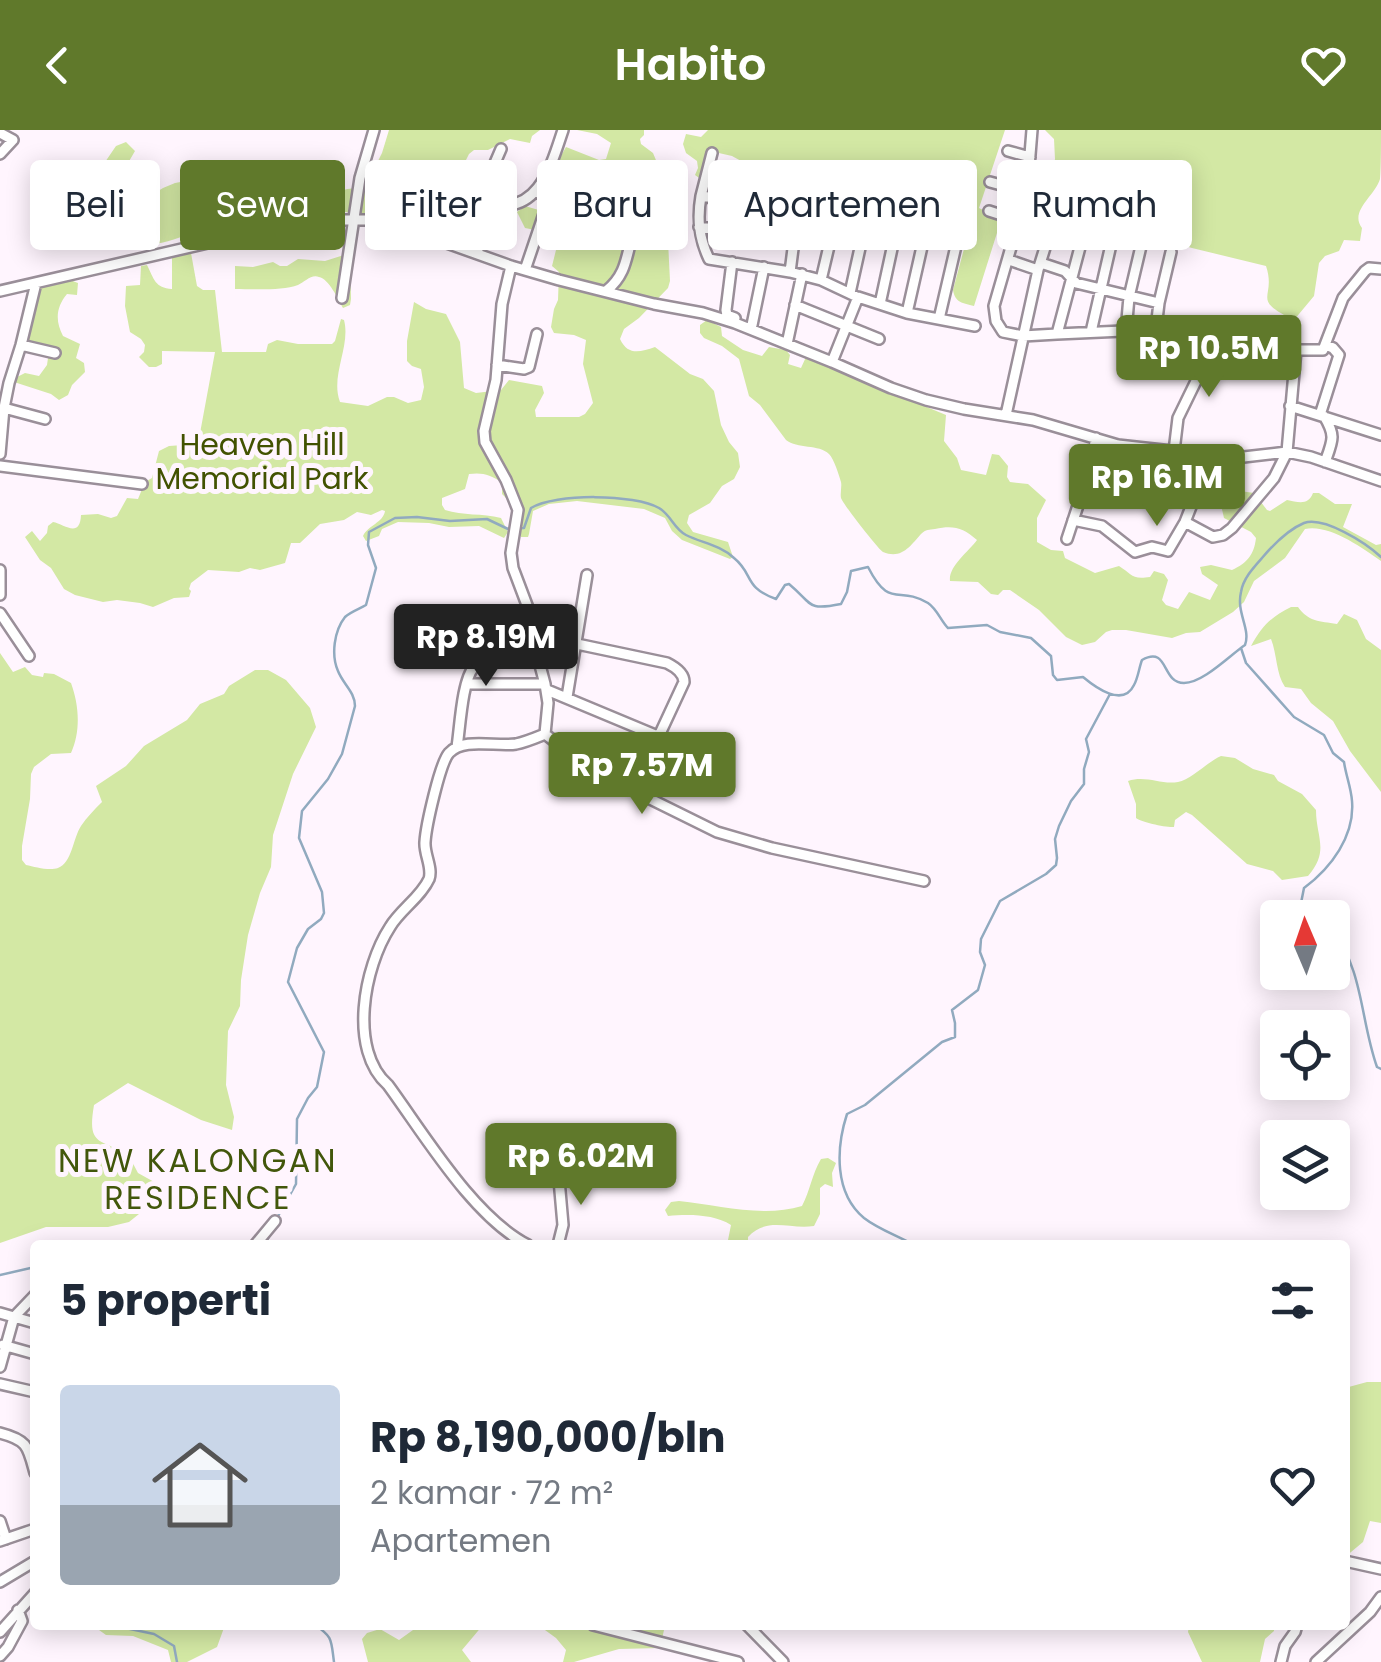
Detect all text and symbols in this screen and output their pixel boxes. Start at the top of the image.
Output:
text: Habito [615,33,766,96]
icon: back [30,38,85,93]
icon: heart [1296,38,1351,93]
chip: Beli [30,160,160,250]
chip: Sewa [180,160,345,250]
chip: Filter [365,160,517,250]
chip: Baru [537,160,688,250]
chip: Apartemen [708,160,977,250]
chip: Rumah [997,160,1192,250]
pin: Rp 10.5M [1106,315,1312,400]
text: Rp 10.5M [1138,325,1280,370]
park label: Heaven Hill Memorial Park [155,423,369,500]
pin: Rp 16.1M [1054,444,1260,529]
text: Rp 16.1M [1091,454,1223,499]
pin: Rp 8.19M [383,604,589,689]
text: Rp 8.19M [416,614,556,659]
pin: Rp 7.57M [539,732,745,817]
text: Rp 7.57M [571,742,713,787]
north arrow [1260,900,1350,990]
map controls [1260,900,1350,1210]
button: locate [1260,1010,1350,1100]
button: layers [1260,1120,1350,1210]
pin: Rp 6.02M [478,1123,684,1208]
text: Rp 6.02M [507,1133,655,1178]
district label: NEW KALONGAN RESIDENCE [58,1138,338,1220]
text: 5 properti [60,1271,271,1330]
icon: filters [1265,1273,1320,1328]
text: Rp 8,190,000/bln [370,1408,726,1467]
icon: home [140,1425,260,1545]
icon: heart [1265,1458,1320,1513]
text: 2 kamar · 72 m² [370,1470,613,1515]
text: Apartemen [370,1518,552,1563]

